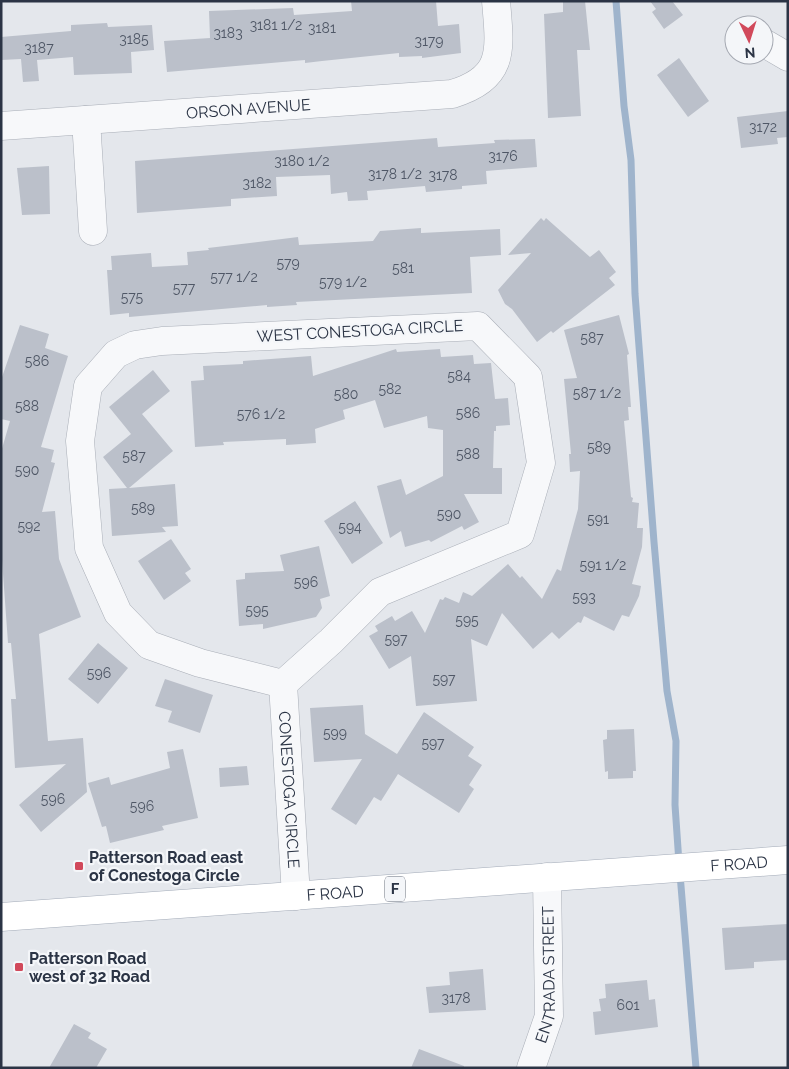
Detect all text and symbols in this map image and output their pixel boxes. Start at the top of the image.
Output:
north arrow [724,15,774,65]
house number: 3181 1/2 [250,17,302,33]
house number: 3181 [308,20,336,36]
house number: 3183 [213,25,243,41]
house number: 3185 [119,31,149,47]
house number: 3179 [414,33,444,49]
house number: 3187 [24,40,54,56]
text: N [744,45,756,61]
street label: ORSON AVENUE [185,95,312,122]
house number: 3172 [749,119,777,135]
house number: 3176 [488,148,518,164]
house number: 3180 1/2 [274,153,330,169]
house number: 3178 1/2 [368,166,422,182]
house number: 3178 [428,167,458,183]
house number: 3182 [242,175,272,191]
house number: 579 [276,255,300,271]
house number: 581 [392,260,414,276]
house number: 577 1/2 [210,269,258,285]
house number: 579 1/2 [319,274,367,290]
house number: 577 [173,280,196,296]
house number: 575 [121,289,144,305]
street label: WEST CONESTOGA CIRCLE [256,316,464,346]
house number: 587 [580,330,604,346]
house number: 586 [25,353,49,369]
house number: 584 [447,368,471,384]
house number: 582 [378,381,402,397]
house number: 587 1/2 [573,385,621,401]
house number: 580 [334,386,358,402]
house number: 588 [15,398,39,414]
house number: 586 [456,405,480,421]
house number: 576 1/2 [237,406,285,422]
house number: 589 [587,439,611,455]
house number: 588 [456,446,480,462]
house number: 587 [122,448,146,464]
house number: 590 [15,462,39,478]
house number: 589 [131,500,155,516]
house number: 590 [437,506,461,522]
house number: 591 [587,511,609,527]
house number: 592 [17,518,41,534]
house number: 594 [338,519,362,535]
house number: 591 1/2 [580,557,626,573]
house number: 596 [294,574,318,590]
house number: 593 [572,589,596,605]
house number: 595 [245,602,269,618]
house number: 595 [455,612,479,628]
house number: 597 [384,631,408,647]
house number: 596 [87,665,111,681]
house number: 597 [432,671,456,687]
street label: CONESTOGA CIRCLE [275,711,304,869]
house number: 599 [323,725,347,741]
house number: 597 [421,735,445,751]
house number: 596 [41,791,65,807]
house number: 596 [130,798,154,814]
place label: Patterson Road east of Conestoga Circle [89,848,243,885]
street label: F ROAD [710,852,768,875]
marker: Patterson Road east of Conestoga Circle [73,860,85,872]
road number: F [385,876,405,902]
street label: F ROAD [306,881,364,904]
street label: ENTRADA STREET [531,906,559,1045]
place label: Patterson Road west of 32 Road [29,949,150,986]
marker: Patterson Road west of 32 Road [13,961,25,973]
house number: 3178 [441,990,471,1006]
house number: 601 [616,997,640,1013]

